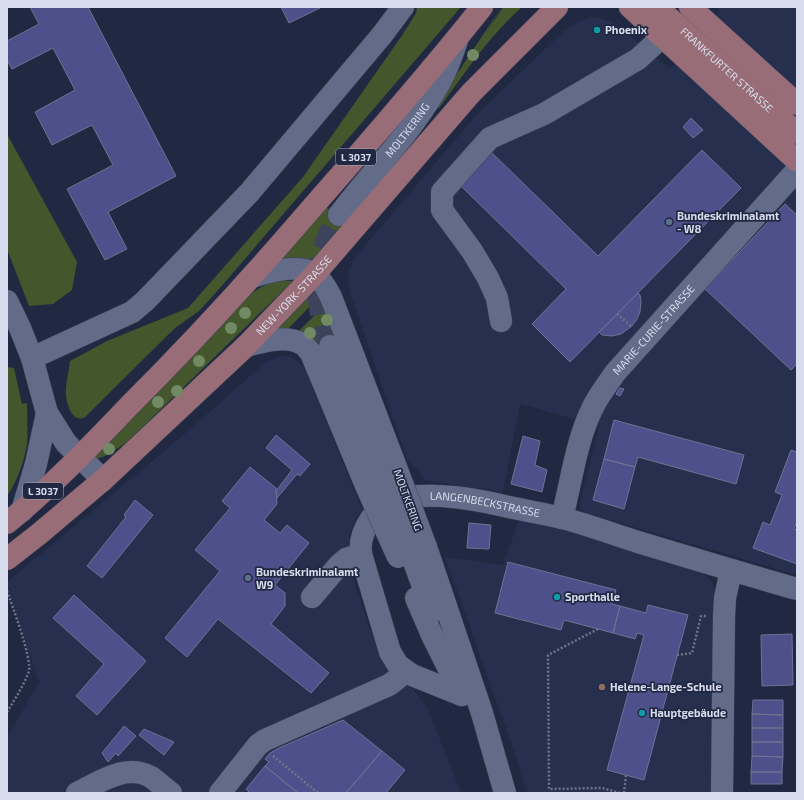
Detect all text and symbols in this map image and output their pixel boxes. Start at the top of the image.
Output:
place label: Phoenix [605,23,648,36]
street label: FRANKFURTER STRASSE [678,24,776,115]
marker: Phoenix [592,25,602,35]
street label: MOLTKERING [382,100,432,160]
road number: L 3037 [336,149,376,165]
place label: Bundeskriminalamt - W8 [677,209,780,235]
marker: Bundeskriminalamt - W8 [664,217,674,227]
street label: NEW-YORK-STRASSE [253,252,334,338]
street label: MARIE-CURIE-STRASSE [610,282,697,377]
street label: MOLTKERING [391,467,426,533]
road number: L 3037 [23,483,63,499]
street label: LANGENBECKSTRASSE [430,489,541,519]
place label: Bundeskriminalamt W9 [256,565,359,591]
marker: Bundeskriminalamt W9 [243,573,253,583]
place label: Sporthalle [565,590,620,603]
marker: Sporthalle [552,592,562,602]
place label: Helene-Lange-Schule [610,680,722,693]
marker: Helene-Lange-Schule [597,682,607,692]
place label: Hauptgebäude [650,706,726,719]
marker: Hauptgebäude [637,708,647,718]

